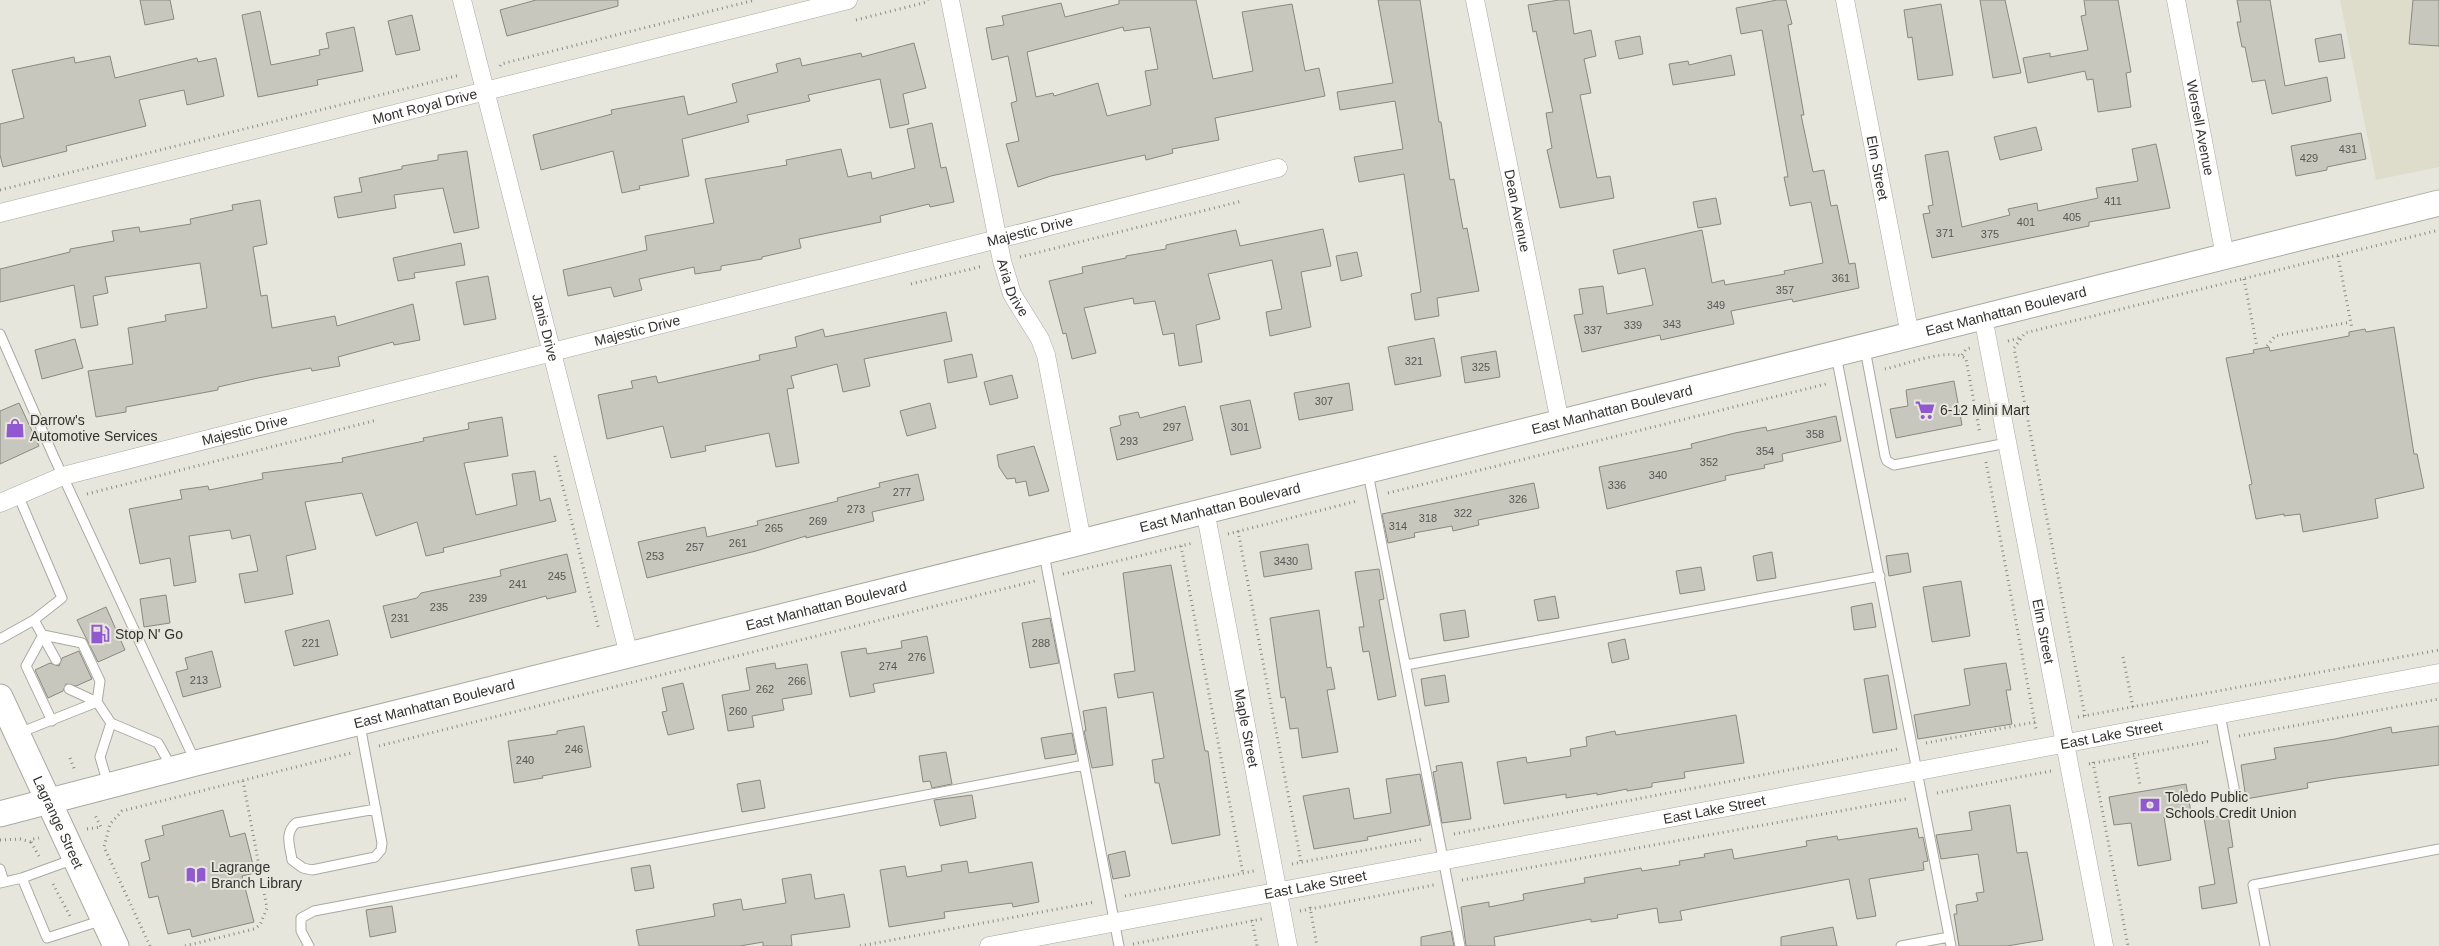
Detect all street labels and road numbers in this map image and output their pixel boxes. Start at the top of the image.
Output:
street label: Wersell Avenue [2183,79,2217,177]
street label: Mont Royal Drive [371,85,479,127]
street label: Elm Street [1863,134,1892,202]
street label: Dean Avenue [1501,168,1534,254]
street label: Majestic Drive [985,212,1075,249]
street label: Aria Drive [994,257,1032,320]
street label: East Manhattan Boulevard [1924,283,2088,339]
street label: Janis Drive [529,292,562,363]
street label: Majestic Drive [593,312,682,349]
street label: East Manhattan Boulevard [1530,382,1694,437]
street label: Majestic Drive [200,411,290,449]
street label: East Manhattan Boulevard [1138,480,1302,535]
street label: East Manhattan Boulevard [744,578,908,633]
street label: Elm Street [2029,598,2058,665]
street label: East Manhattan Boulevard [352,676,516,731]
street label: Maple Street [1231,688,1262,769]
street label: East Lake Street [2059,717,2164,752]
street label: Lagrange Street [30,773,87,871]
street label: East Lake Street [1662,792,1767,827]
street label: East Lake Street [1263,867,1368,902]

